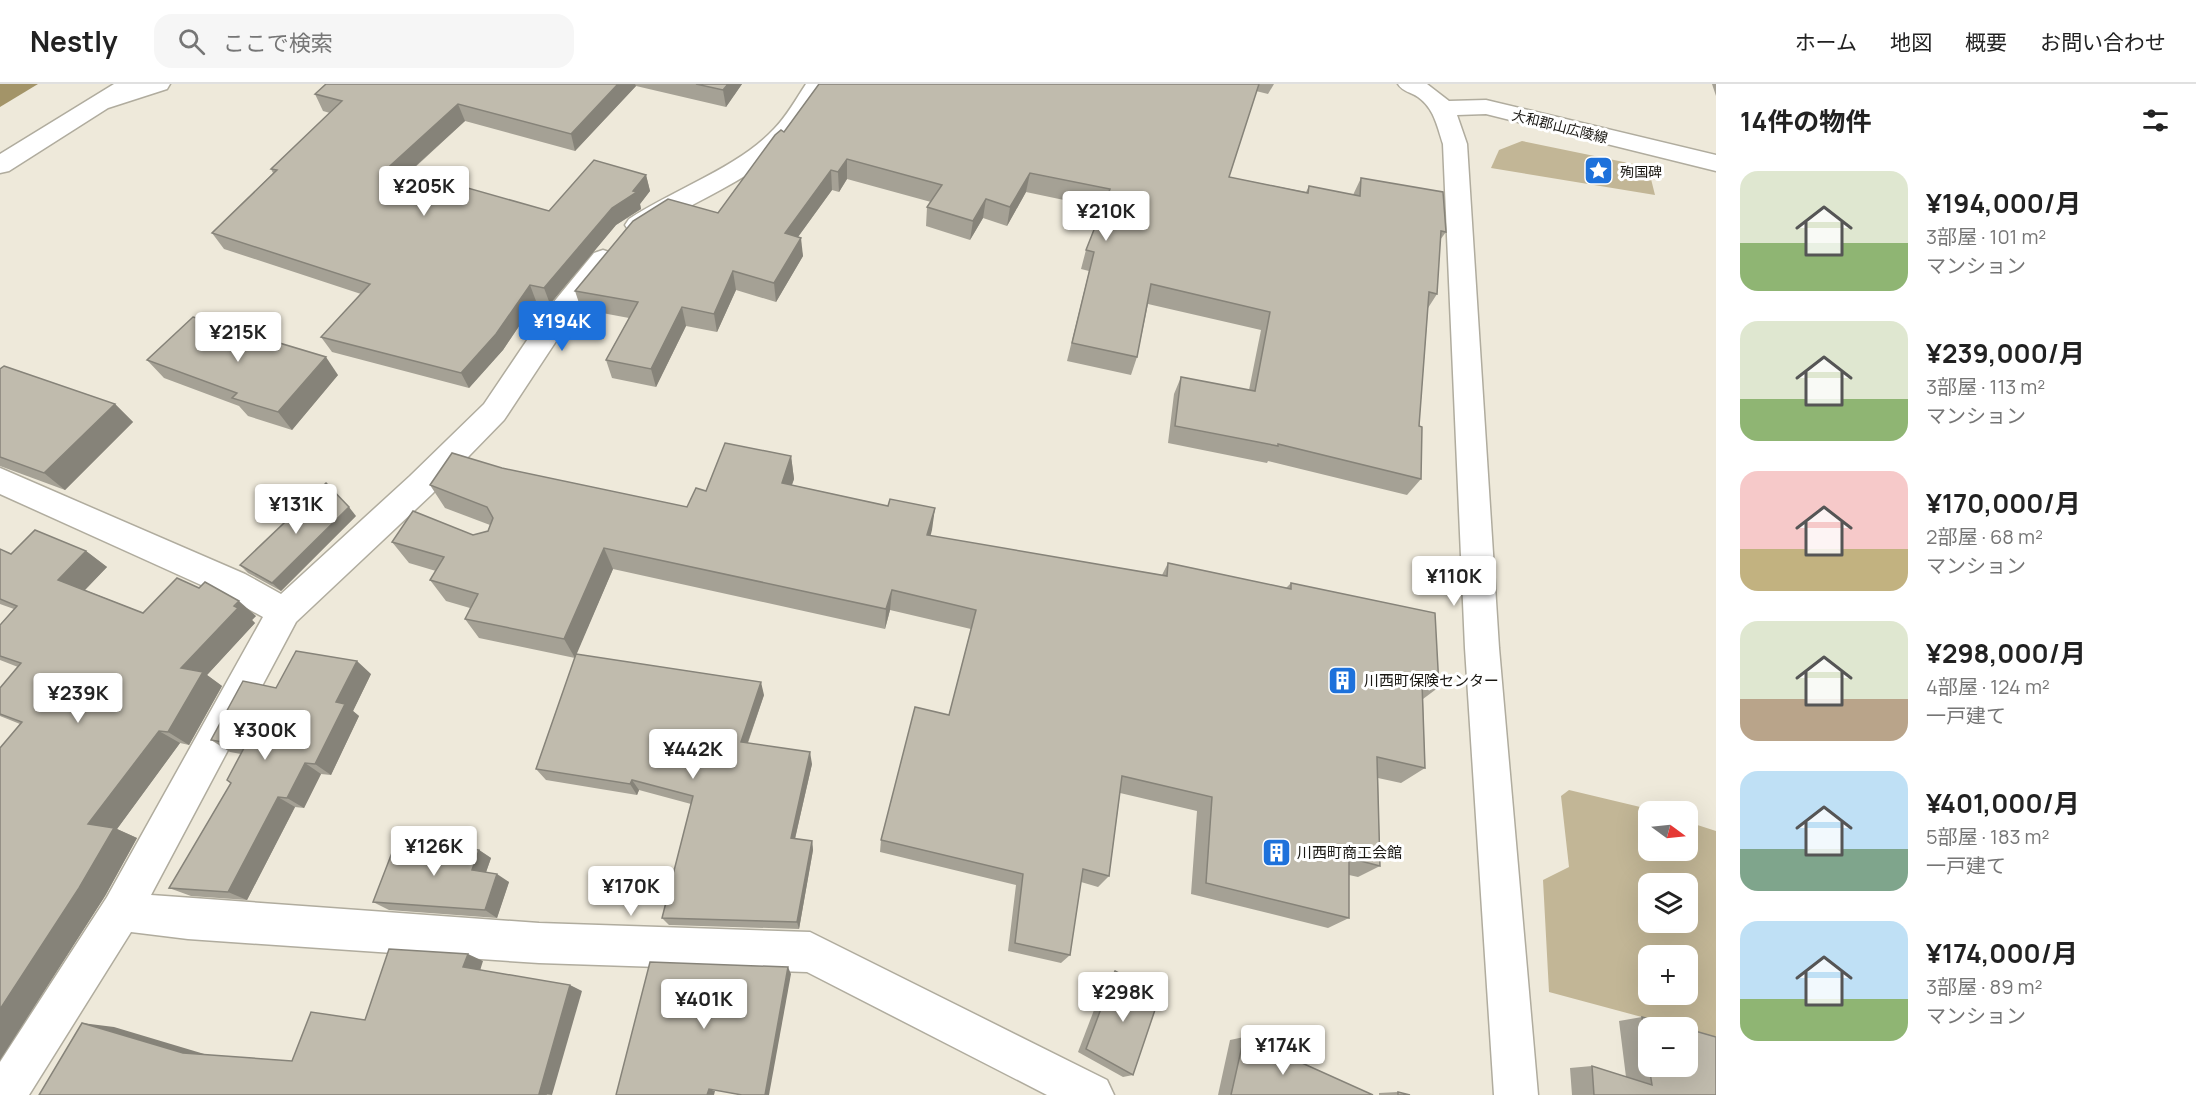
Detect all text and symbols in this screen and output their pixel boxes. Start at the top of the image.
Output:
search box [154,14,574,68]
text: Nestly [30,22,118,60]
icon: search [175,25,208,58]
text: ここで検索 [223,28,333,58]
text: ホーム [1795,28,1857,56]
text: 地図 [1890,28,1932,56]
text: 概要 [1965,28,2007,56]
text: お問い合わせ [2040,28,2166,56]
text: 14件の物件 [1740,103,1871,139]
icon: filters [2139,104,2172,137]
street label: 大和郡山広陵線 [1510,105,1610,147]
place icon: 殉国碑 [1583,155,1615,187]
place label: 殉国碑 [1620,162,1662,181]
pin: ¥205K [382,166,466,217]
text: ¥205K [393,172,455,199]
text: ¥194,000/月 [1926,185,2081,221]
pin: ¥210K [1064,191,1148,242]
icon: home [1788,195,1860,267]
text: ¥210K [1077,197,1136,224]
text: 3部屋 · 101 m² [1926,223,2046,250]
text: マンション [1926,252,2026,279]
pin: ¥194K [520,301,604,352]
text: ¥194K [533,307,591,334]
pin: ¥215K [196,312,280,363]
text: ¥215K [209,318,267,345]
text: ¥239,000/月 [1926,335,2085,371]
icon: home [1788,345,1860,417]
text: 3部屋 · 113 m² [1926,373,2045,400]
text: マンション [1926,402,2026,429]
pin: ¥131K [254,484,338,535]
text: ¥170,000/月 [1926,485,2081,521]
text: ¥131K [269,490,323,517]
icon: home [1788,495,1860,567]
text: 2部屋 · 68 m² [1926,523,2043,550]
text: マンション [1926,552,2026,579]
pin: ¥110K [1412,556,1496,607]
text: ¥110K [1426,562,1482,589]
text: ¥298,000/月 [1926,635,2086,671]
icon: home [1788,645,1860,717]
building icon: 川西町保険センター [1327,664,1359,696]
place label: 川西町保険センター [1364,670,1499,691]
pin: ¥239K [36,673,120,724]
text: 4部屋 · 124 m² [1926,673,2050,700]
text: ¥239K [47,679,109,706]
text: 一戸建て [1926,702,2006,729]
pin: ¥300K [223,710,307,761]
text: ¥300K [233,716,297,743]
pin: ¥442K [651,729,735,780]
text: ¥442K [663,735,723,762]
text: ¥401,000/月 [1926,785,2080,821]
icon: home [1788,795,1860,867]
north arrow [1638,801,1698,861]
map controls [1638,801,1698,1077]
text: 5部屋 · 183 m² [1926,823,2050,850]
pin: ¥126K [392,826,476,877]
text: ¥126K [405,832,463,859]
building icon: 川西町商工会館 [1260,836,1292,868]
place label: 川西町商工会館 [1297,842,1402,863]
text: 一戸建て [1926,852,2006,879]
pin: ¥170K [589,866,673,917]
text: ¥170K [602,872,660,899]
button: layers [1638,873,1698,933]
text: ¥174,000/月 [1926,935,2078,971]
button: + [1638,945,1698,1005]
icon: home [1788,945,1860,1017]
pin: ¥298K [1081,972,1165,1023]
text: 3部屋 · 89 m² [1926,973,2043,1000]
text: ¥298K [1092,978,1154,1005]
pin: ¥401K [662,979,746,1030]
text: ¥401K [675,985,733,1012]
text: マンション [1926,1002,2026,1029]
button: − [1638,1017,1698,1077]
pin: ¥174K [1241,1025,1325,1076]
text: ¥174K [1255,1031,1311,1058]

